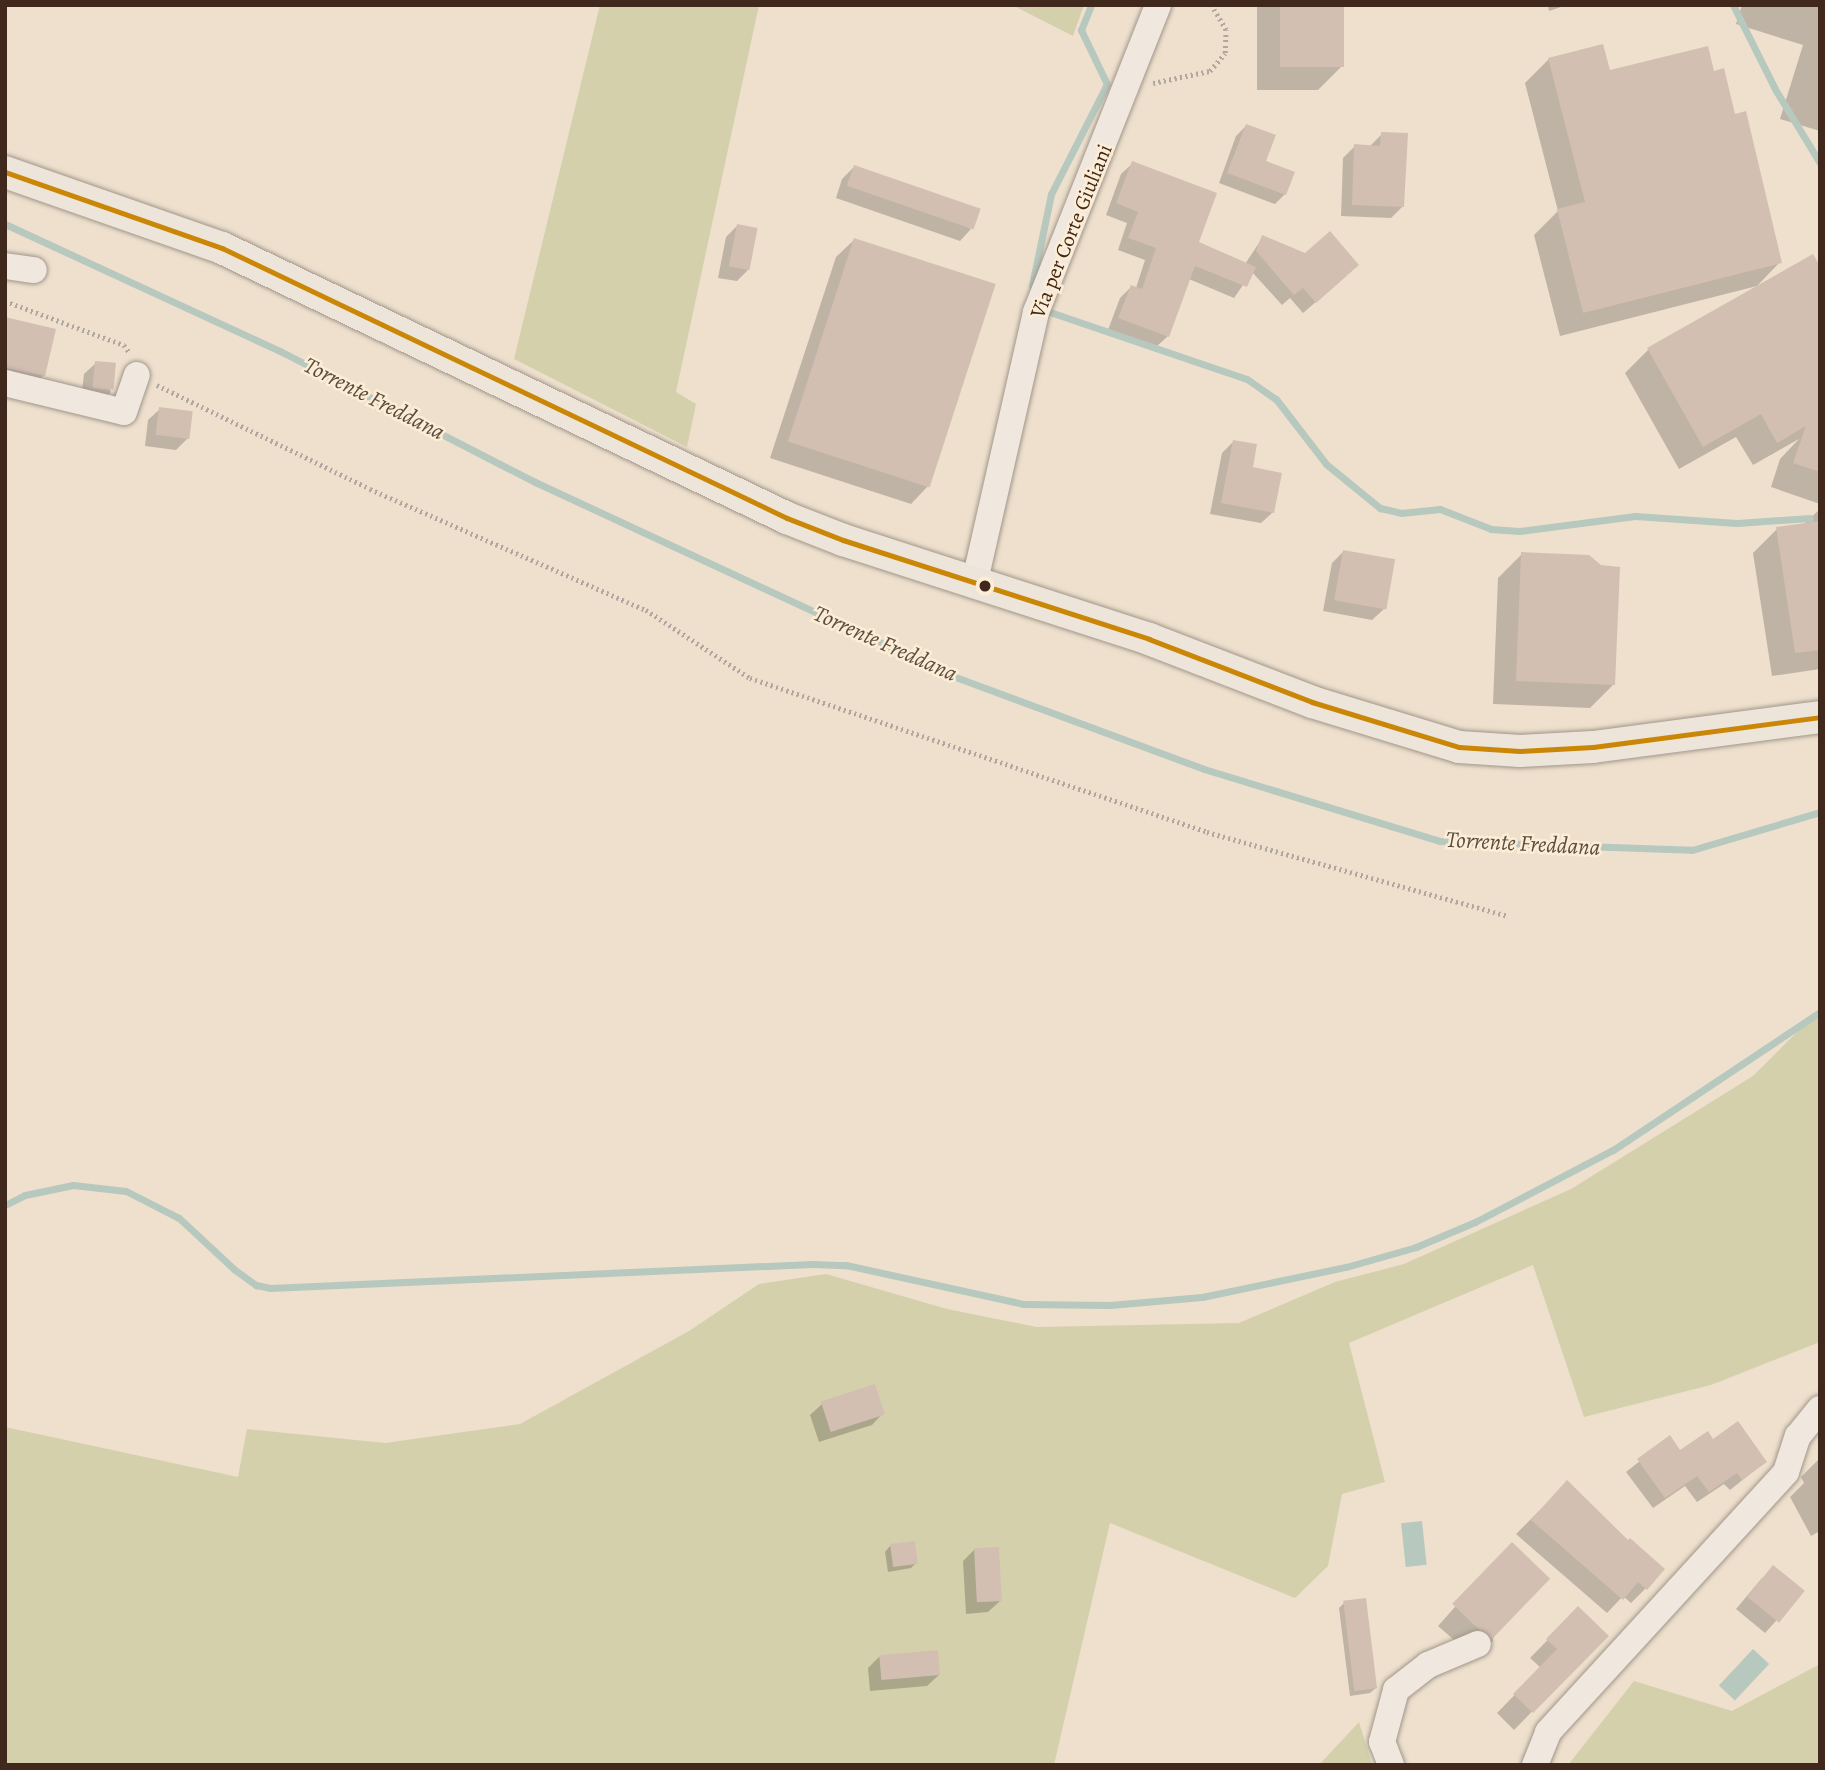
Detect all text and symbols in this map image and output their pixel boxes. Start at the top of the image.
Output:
street label: Via per Corte Giuliani [1025,140,1117,322]
water label: Torrente Freddana [299,352,449,446]
unlabelled marker [978,579,992,593]
water label: Torrente Freddana [809,600,961,688]
water label: Torrente Freddana [1445,826,1601,862]

